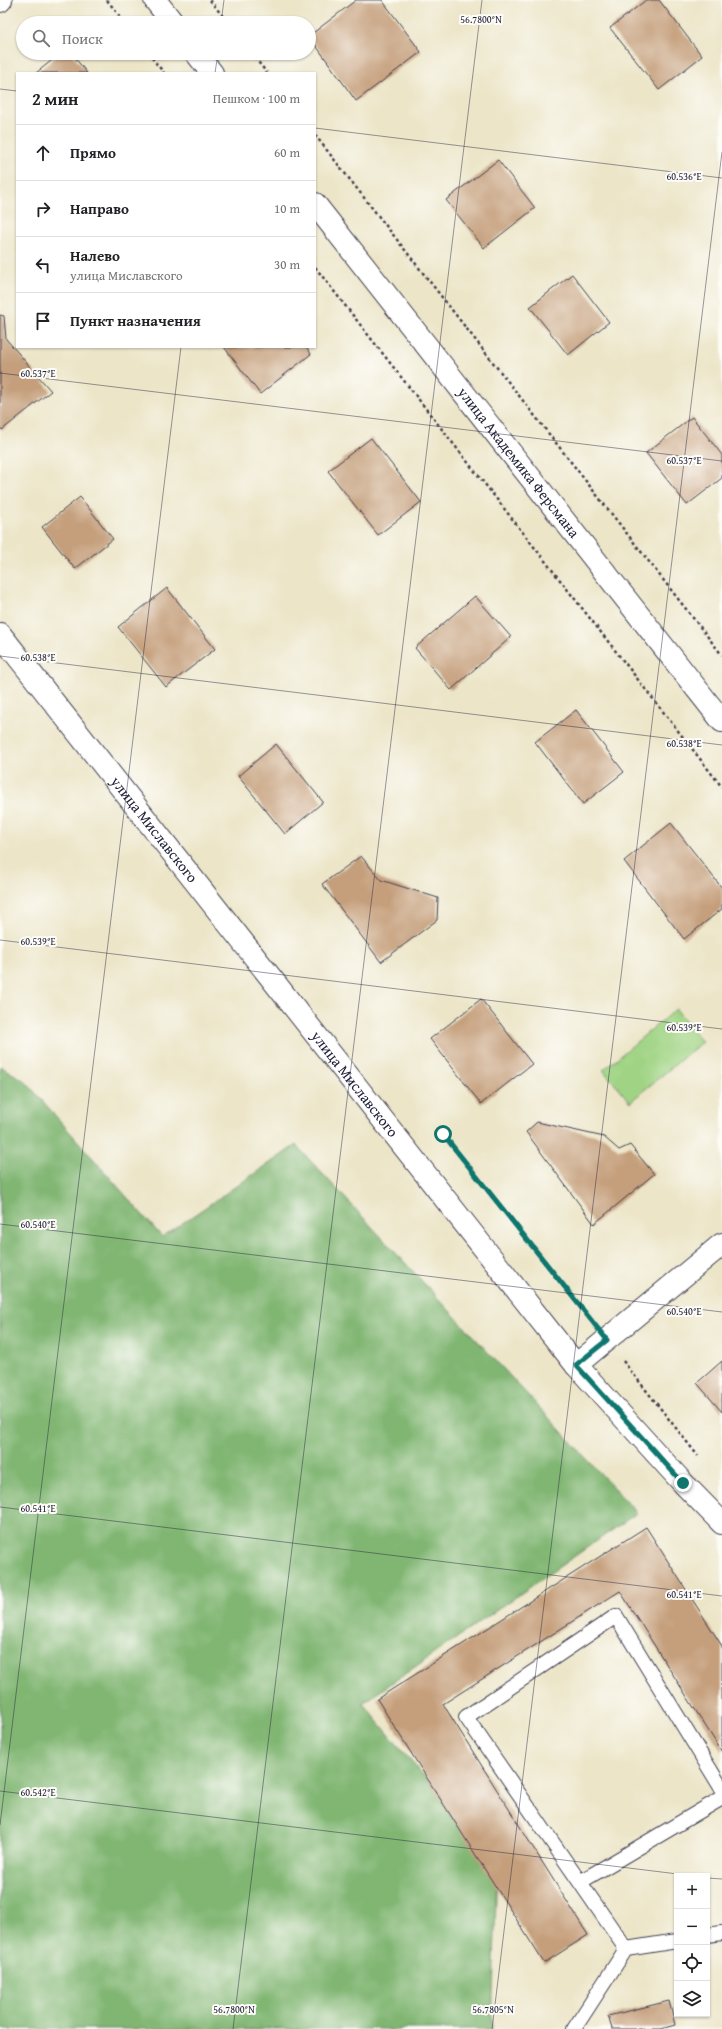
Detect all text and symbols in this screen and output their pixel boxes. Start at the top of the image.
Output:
text: 56.7800°N [460,12,502,27]
search box [16,16,316,60]
icon: search [30,27,52,49]
text: Поиск [62,28,103,49]
text: 2 мин [32,86,78,111]
text: Пешком · 100 m [213,89,300,108]
icon: ahead [32,142,54,164]
text: Прямо [70,142,116,163]
text: 60 m [274,143,300,162]
text: 60.536°E [666,169,702,184]
icon: right [32,198,54,220]
text: Направо [70,198,129,219]
text: 10 m [274,199,300,218]
text: Налево [70,245,120,266]
icon: left [32,254,54,276]
text: 30 m [274,255,300,274]
text: улица Миславского [70,266,183,285]
icon: arrive [32,310,54,332]
text: Пункт назначения [70,310,201,331]
text: 60.537°E [20,366,56,381]
street label: улица Академика Ферсмана [452,382,585,543]
text: 60.537°E [666,453,702,468]
text: 60.538°E [20,650,56,665]
text: 60.538°E [666,736,702,751]
street label: улица Миславского [105,771,203,887]
text: 60.539°E [20,934,56,949]
text: 60.539°E [666,1020,702,1035]
street label: улица Миславского [306,1025,404,1142]
route start [434,1125,452,1143]
text: 60.540°E [20,1217,56,1232]
text: 60.540°E [666,1304,702,1319]
route end [674,1474,692,1492]
text: 60.541°E [20,1501,56,1516]
text: 60.541°E [666,1587,702,1602]
text: 60.542°E [20,1785,56,1800]
map controls [674,1873,710,2017]
button: + [674,1873,710,1909]
button: − [674,1909,710,1945]
button: locate [674,1945,710,1981]
button: layers [674,1981,710,2017]
text: 56.7800°N [213,2002,255,2017]
text: 56.7805°N [472,2002,514,2017]

